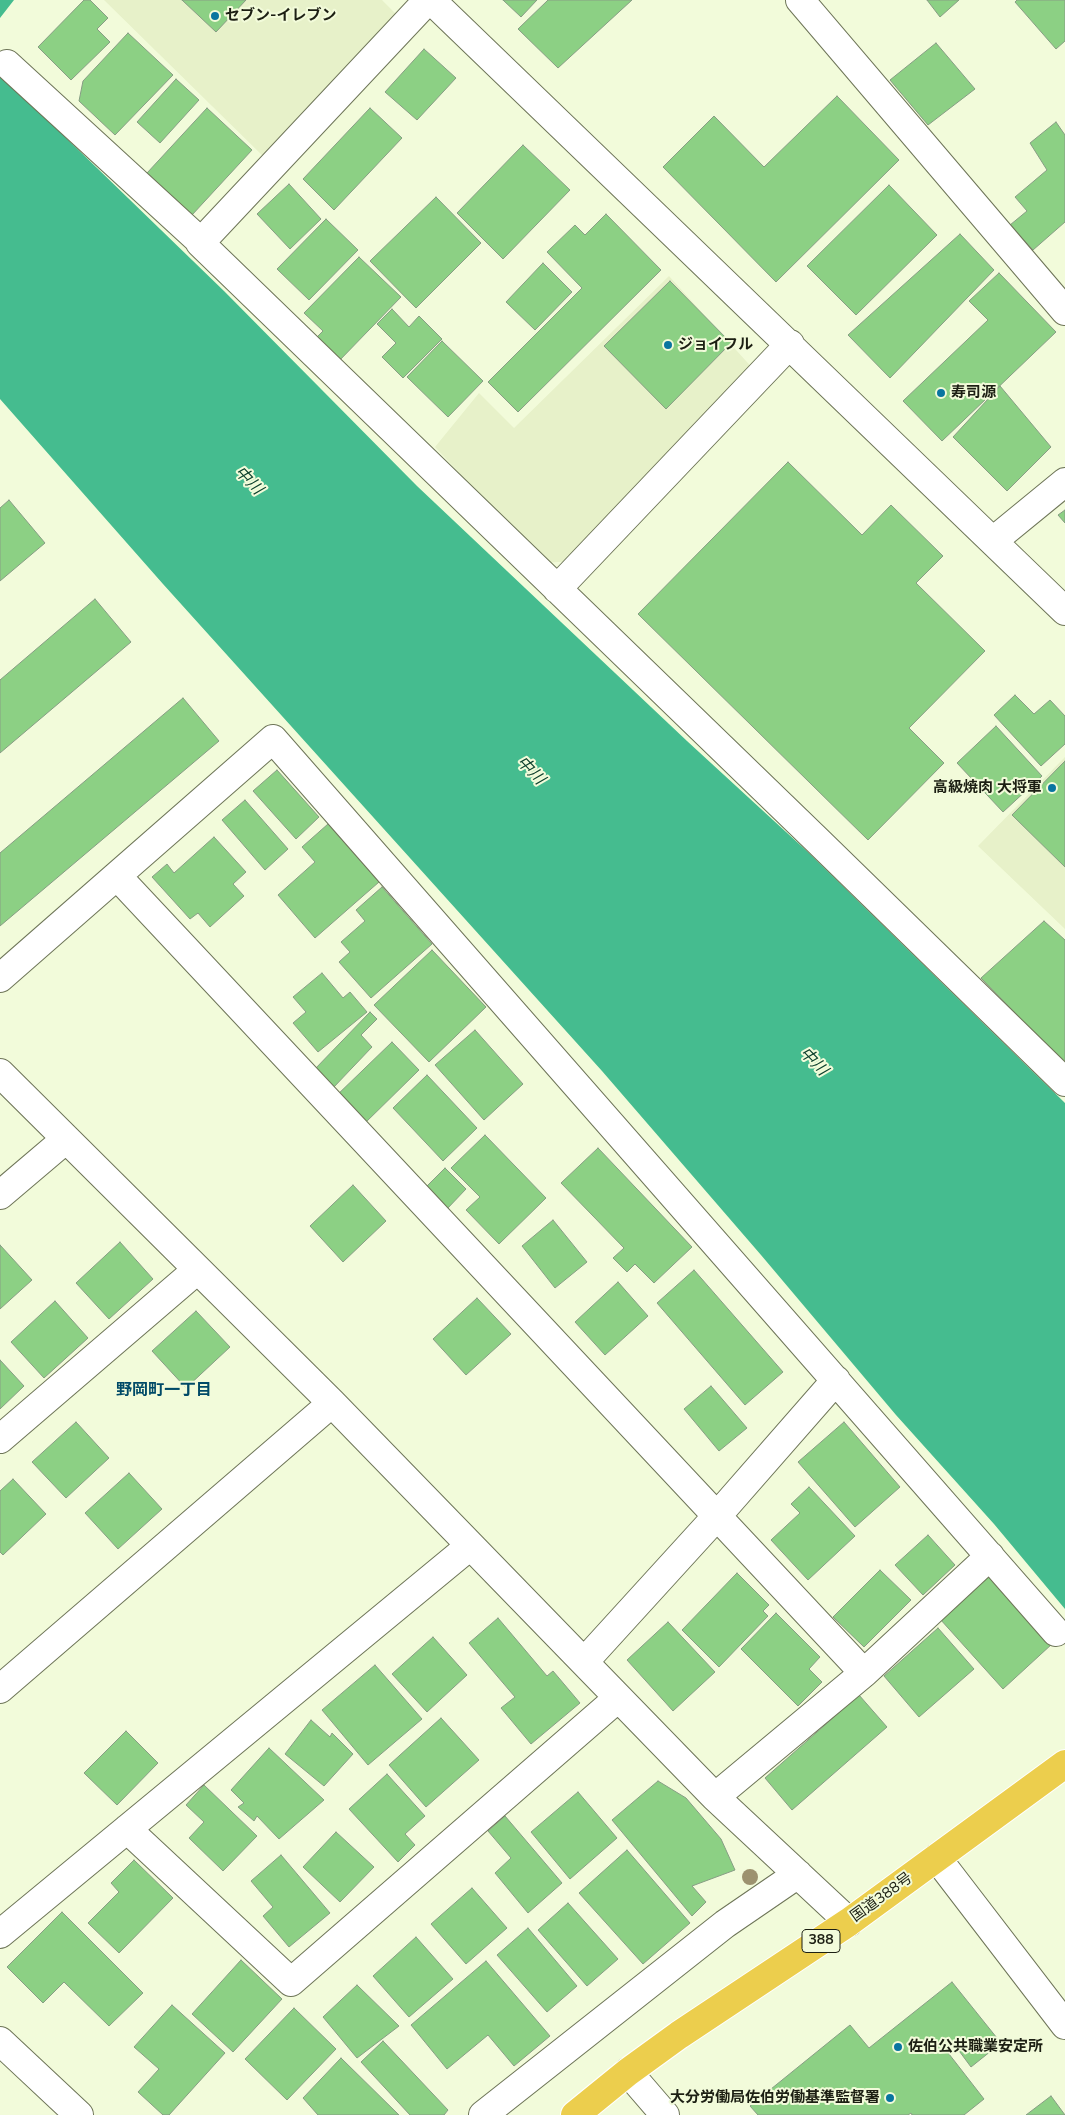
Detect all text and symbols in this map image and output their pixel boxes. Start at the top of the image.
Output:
place label: セブン-イレブン [225,7,337,25]
marker: セブン-イレブン [209,10,221,22]
place label: ジョイフル [678,336,753,354]
marker: ジョイフル [662,339,674,351]
place label: 寿司源 [951,384,996,402]
marker: 寿司源 [935,387,947,399]
water label: 中川 [230,463,266,499]
water label: 中川 [512,753,548,789]
place label: 高級焼肉 大将軍 [933,779,1042,797]
marker: 高級焼肉 大将軍 [1046,782,1058,794]
water label: 中川 [795,1044,831,1080]
district label: 野岡町一丁目 [116,1381,212,1401]
street label: 国道388号 [848,1870,916,1926]
road number: 388 [802,1930,840,1952]
place label: 佐伯公共職業安定所 [908,2038,1043,2056]
marker: 佐伯公共職業安定所 [892,2041,904,2053]
place label: 大分労働局佐伯労働基準監督署 [670,2089,880,2107]
marker: 大分労働局佐伯労働基準監督署 [884,2092,896,2104]

